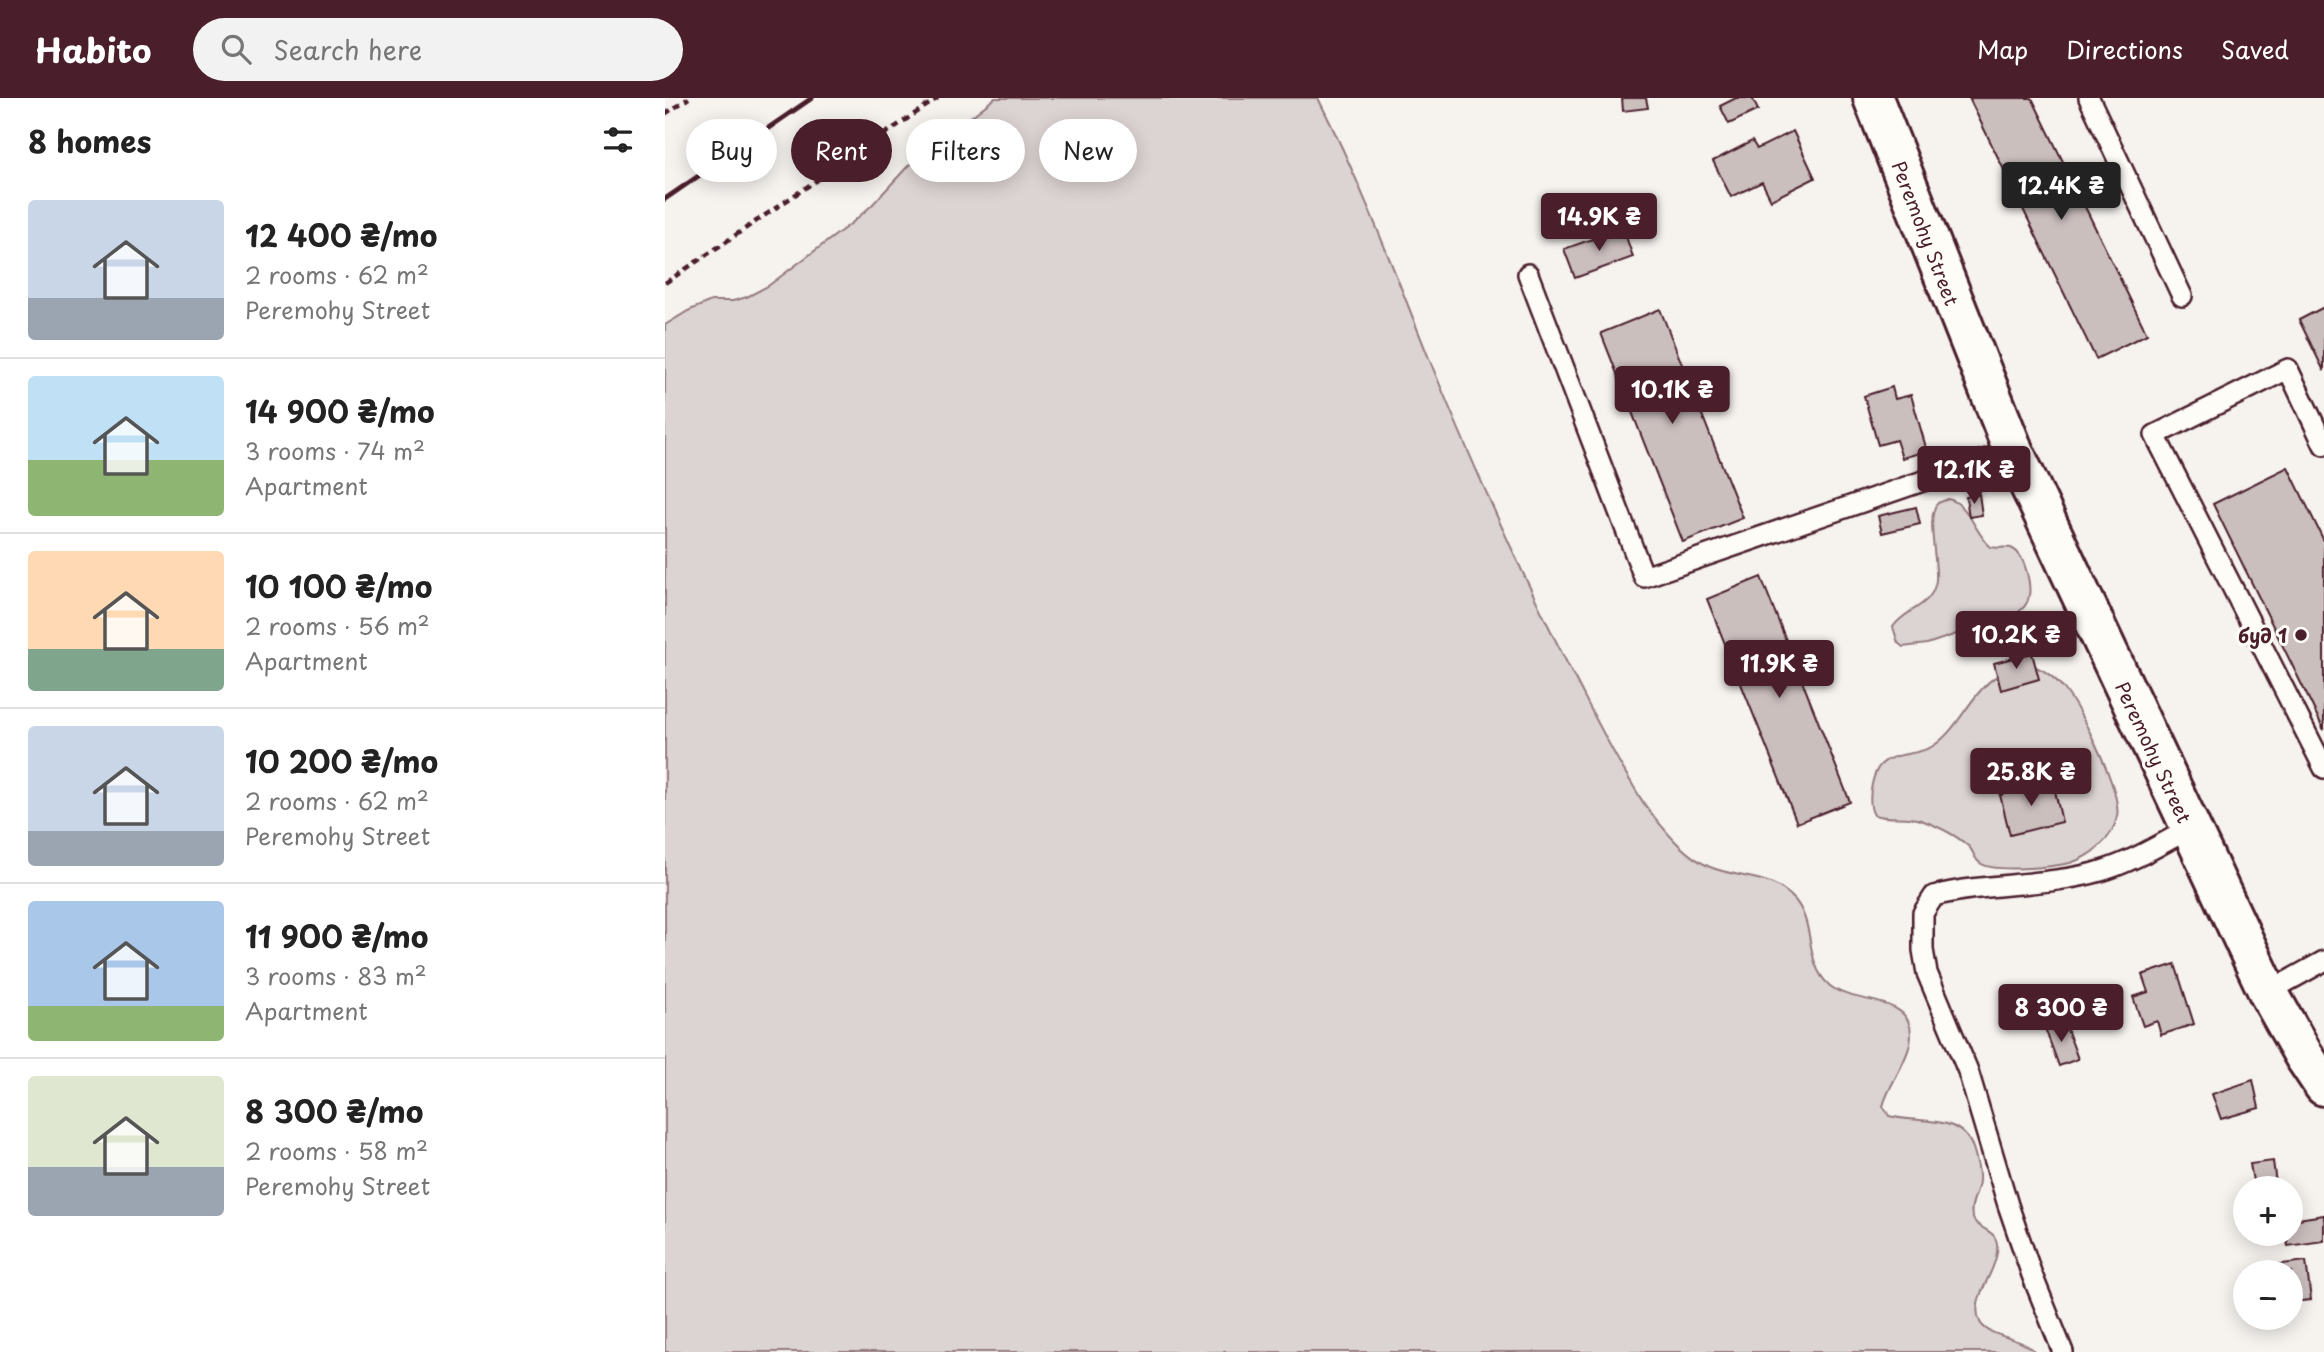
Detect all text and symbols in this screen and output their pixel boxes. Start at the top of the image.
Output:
search box [193,18,683,81]
text: Habito [35,24,151,74]
icon: search [217,30,255,68]
text: Search here [273,30,422,69]
text: Map [1977,31,2028,67]
text: Directions [2066,31,2183,67]
text: Saved [2221,31,2289,67]
text: 8 homes [28,118,151,163]
chip: Buy [686,119,777,182]
chip: Rent [791,119,892,182]
chip: Filters [906,119,1025,182]
chip: New [1039,119,1137,182]
icon: filters [599,121,637,159]
street label: Peremohy Street [1886,157,1967,310]
pin: 12.4K ₴ [1996,162,2126,222]
text: 12.4K ₴ [2018,167,2104,202]
pin: 14.9K ₴ [1534,194,1664,253]
text: 14.9K ₴ [1557,198,1641,233]
text: 12 400 ₴/mo [245,212,437,257]
icon: home [84,228,168,312]
text: 2 rooms · 62 m² [245,257,429,292]
text: Peremohy Street [245,292,430,327]
pin: 10.1K ₴ [1607,366,1737,426]
text: 10.1K ₴ [1631,371,1713,406]
text: 14 900 ₴/mo [245,388,435,433]
icon: home [84,404,168,488]
text: 3 rooms · 74 m² [245,433,425,468]
pin: 12.1K ₴ [1909,446,2039,506]
text: 12.1K ₴ [1933,451,2015,486]
text: Apartment [245,468,368,503]
text: 10 100 ₴/mo [245,563,432,608]
icon: home [84,579,168,663]
text: 2 rooms · 56 m² [245,608,430,643]
pin: 10.2K ₴ [1951,612,2081,671]
text: 10.2K ₴ [1972,616,2060,651]
place label: буд 1 [2238,621,2287,649]
marker: буд 1 [2293,627,2309,643]
pin: 11.9K ₴ [1714,640,1844,700]
text: Apartment [245,643,368,678]
text: 11.9K ₴ [1740,645,1818,680]
street label: Peremohy Street [2109,677,2199,827]
text: 10 200 ₴/mo [245,738,438,783]
pin: 25.8K ₴ [1966,748,2096,808]
text: 25.8K ₴ [1986,753,2076,788]
icon: home [84,754,168,838]
text: 2 rooms · 62 m² [245,783,429,818]
text: Peremohy Street [245,818,430,853]
text: 11 900 ₴/mo [245,913,429,958]
icon: home [84,929,168,1013]
text: 3 rooms · 83 m² [245,958,427,993]
pin: 8 300 ₴ [1996,984,2126,1044]
text: 8 300 ₴ [2014,989,2108,1024]
text: Apartment [245,993,368,1028]
text: 8 300 ₴/mo [245,1088,423,1133]
icon: home [84,1104,168,1188]
text: 2 rooms · 58 m² [245,1133,428,1168]
text: Peremohy Street [245,1168,430,1203]
map controls [2233,1176,2303,1330]
button: + [2233,1176,2303,1246]
button: − [2233,1260,2303,1330]

